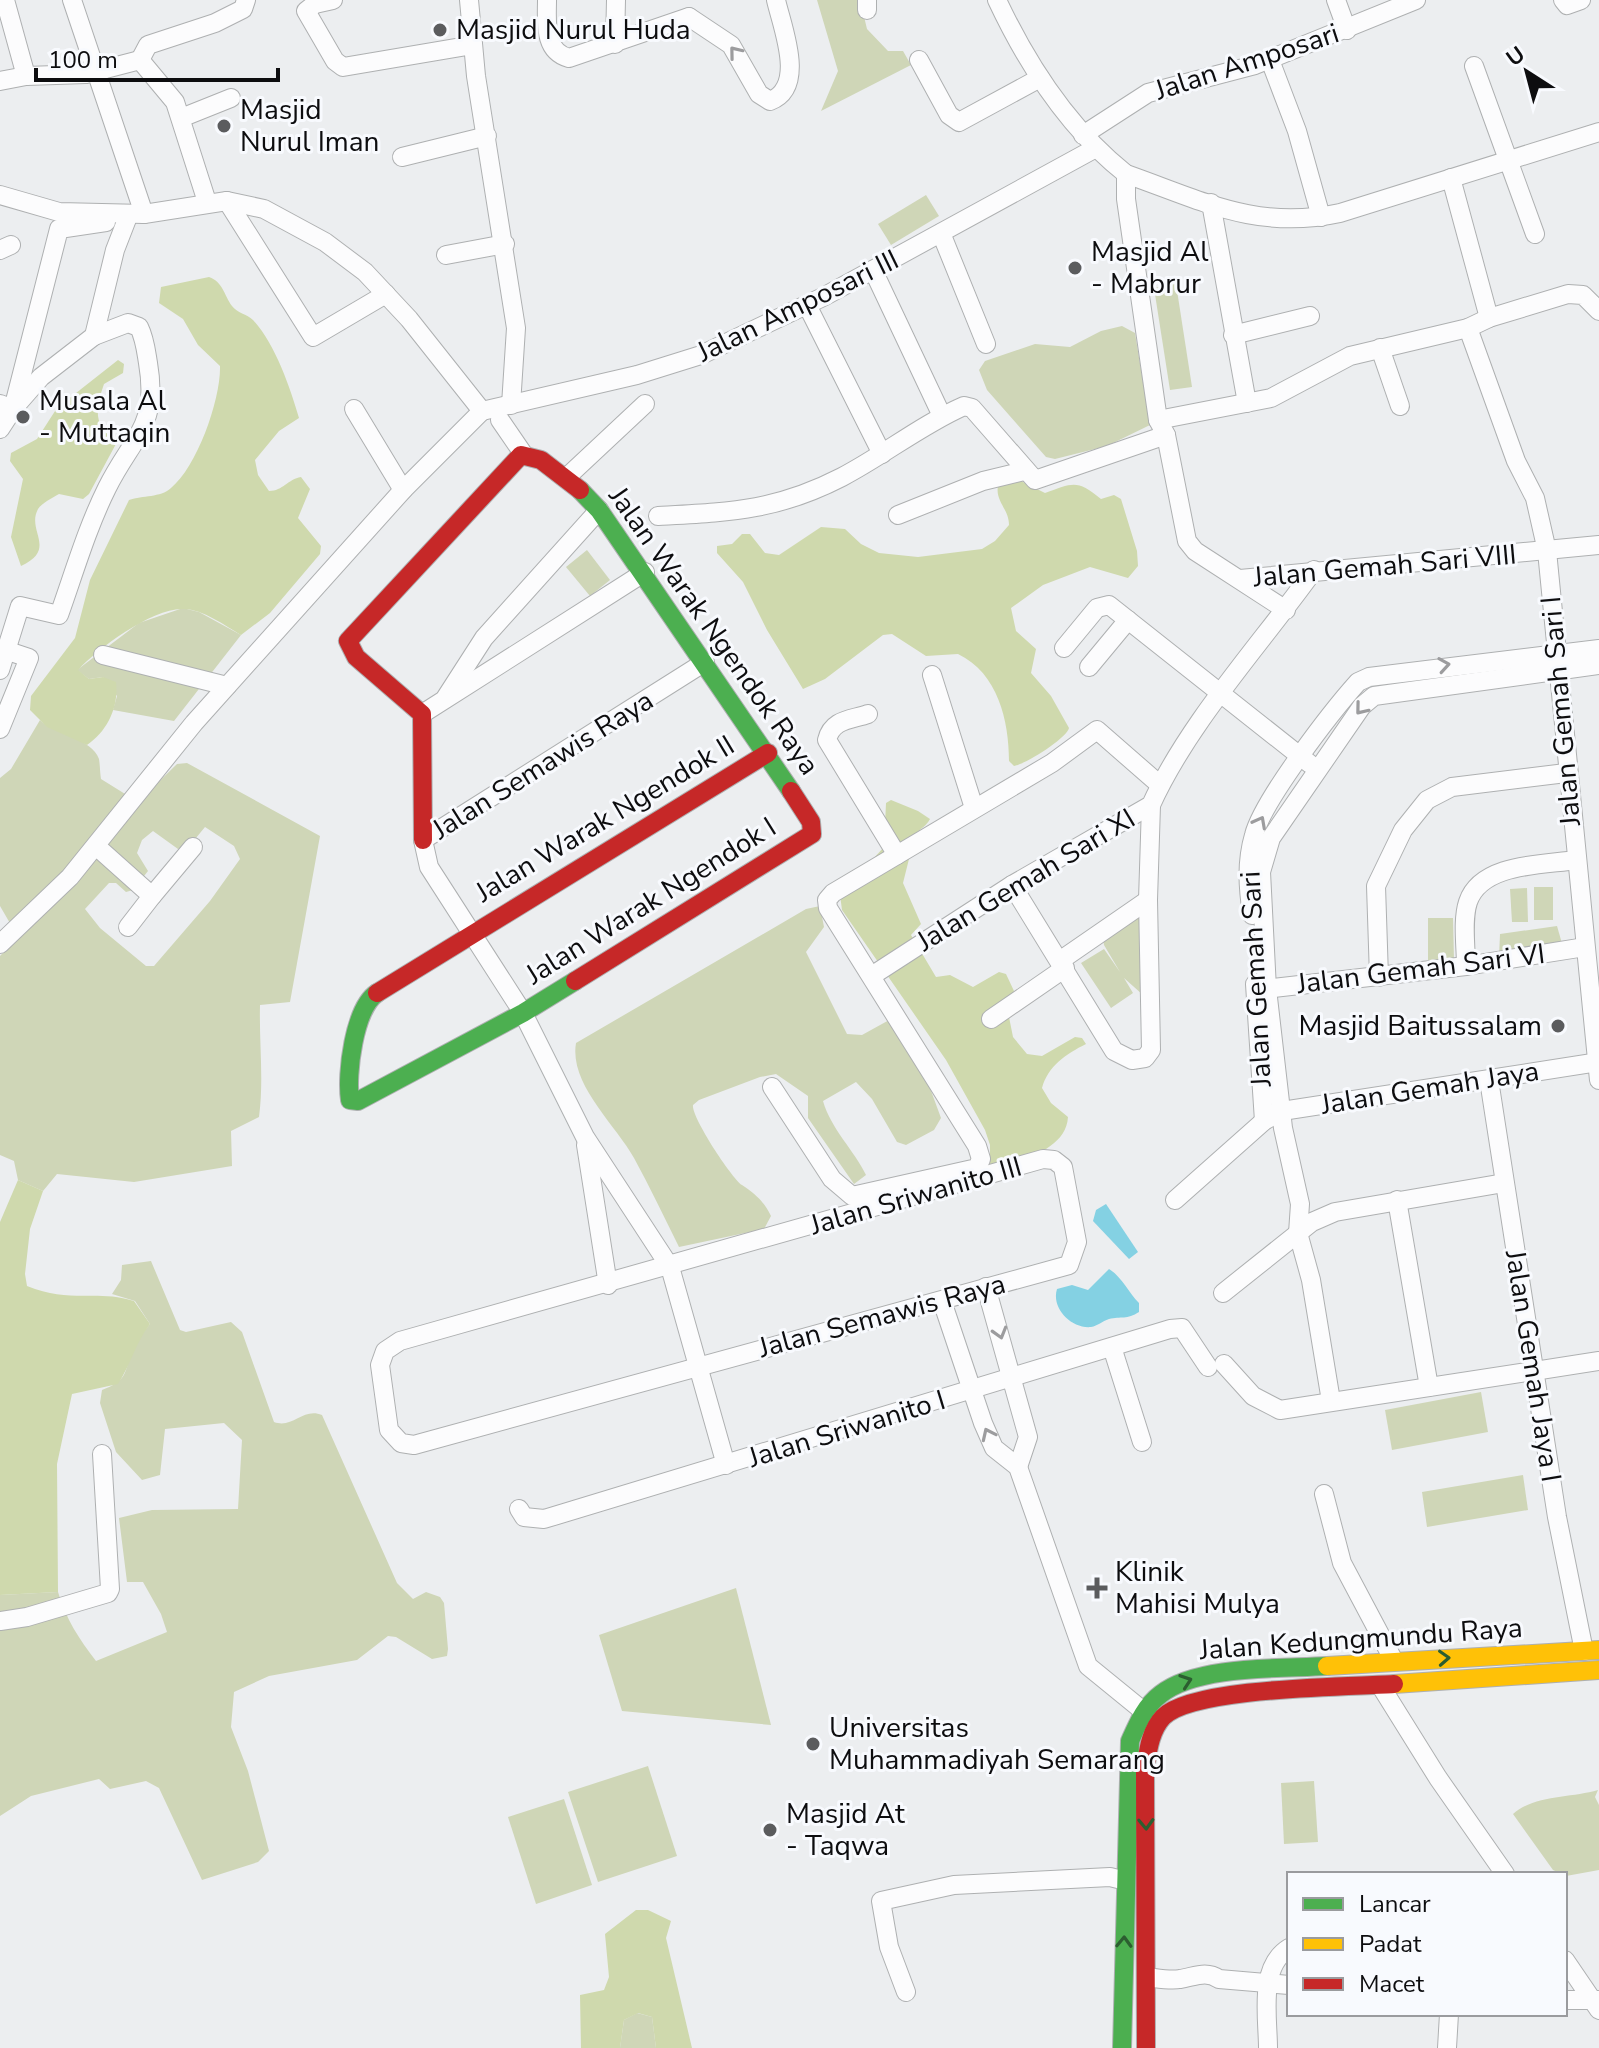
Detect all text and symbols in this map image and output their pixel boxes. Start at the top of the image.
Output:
place label: Masjid Nurul Huda [456,11,691,49]
street label: Jalan Amposari [1149,14,1344,110]
marker: Masjid Nurul Huda [431,21,449,39]
scale bar [36,32,278,82]
north arrow [1487,32,1567,112]
text: U [1500,40,1531,74]
text: 100 m [48,44,118,76]
one-way arrow [731,46,745,61]
place label: Masjid Nurul Iman [240,91,380,161]
marker: Masjid Nurul Iman [215,117,233,135]
place label: Masjid Al - Mabrur [1091,233,1209,303]
street label: Jalan Amposari III [690,241,905,372]
marker: Masjid Al - Mabrur [1066,259,1084,277]
place label: Musala Al - Muttaqin [39,382,171,452]
marker: Musala Al - Muttaqin [14,408,32,426]
street label: Jalan Warak Ngendok Raya [599,479,828,783]
street label: Jalan Gemah Sari VIII [1251,536,1518,597]
street label: Jalan Gemah Sari I [1532,595,1590,828]
one-way arrow [1437,657,1451,674]
street label: Jalan Semawis Raya [424,682,661,849]
one-way arrow [1357,700,1371,715]
street label: Jalan Warak Ngendok II [470,729,740,909]
street label: Jalan Gemah Sari XI [909,800,1142,961]
street label: Jalan Warak Ngendok I [520,810,782,992]
one-way arrow [1251,816,1266,831]
street label: Jalan Gemah Sari [1231,870,1281,1089]
street label: Jalan Gemah Sari VI [1294,935,1547,1003]
place label: Masjid Baitussalam [1298,1007,1542,1045]
marker: Masjid Baitussalam [1549,1017,1567,1035]
street label: Jalan Gemah Jaya [1317,1052,1542,1124]
street label: Jalan Sriwanito III [805,1148,1026,1245]
street label: Jalan Gemah Jaya I [1496,1246,1570,1485]
street label: Jalan Semawis Raya [753,1265,1010,1367]
one-way arrow [990,1325,1007,1339]
street label: Jalan Sriwanito I [743,1381,950,1477]
one-way arrow [982,1428,998,1442]
place label: Klinik Mahisi Mulya [1115,1553,1280,1623]
marker: Klinik Mahisi Mulya [1086,1577,1108,1599]
street label: Jalan Kedungmundu Raya [1197,1609,1524,1669]
one-way arrow [1438,1650,1451,1667]
one-way arrow [1178,1675,1192,1691]
place label: Universitas Muhammadiyah Semarang [829,1709,1165,1779]
marker: Universitas Muhammadiyah Semarang [804,1735,822,1753]
place label: Masjid At - Taqwa [786,1795,905,1865]
one-way arrow [1137,1818,1154,1831]
marker: Masjid At - Taqwa [761,1821,779,1839]
legend [1287,1872,1567,2016]
text: Lancar [1359,1888,1431,1920]
text: Padat [1359,1928,1422,1960]
one-way arrow [1115,1935,1132,1948]
text: Macet [1359,1968,1425,2000]

